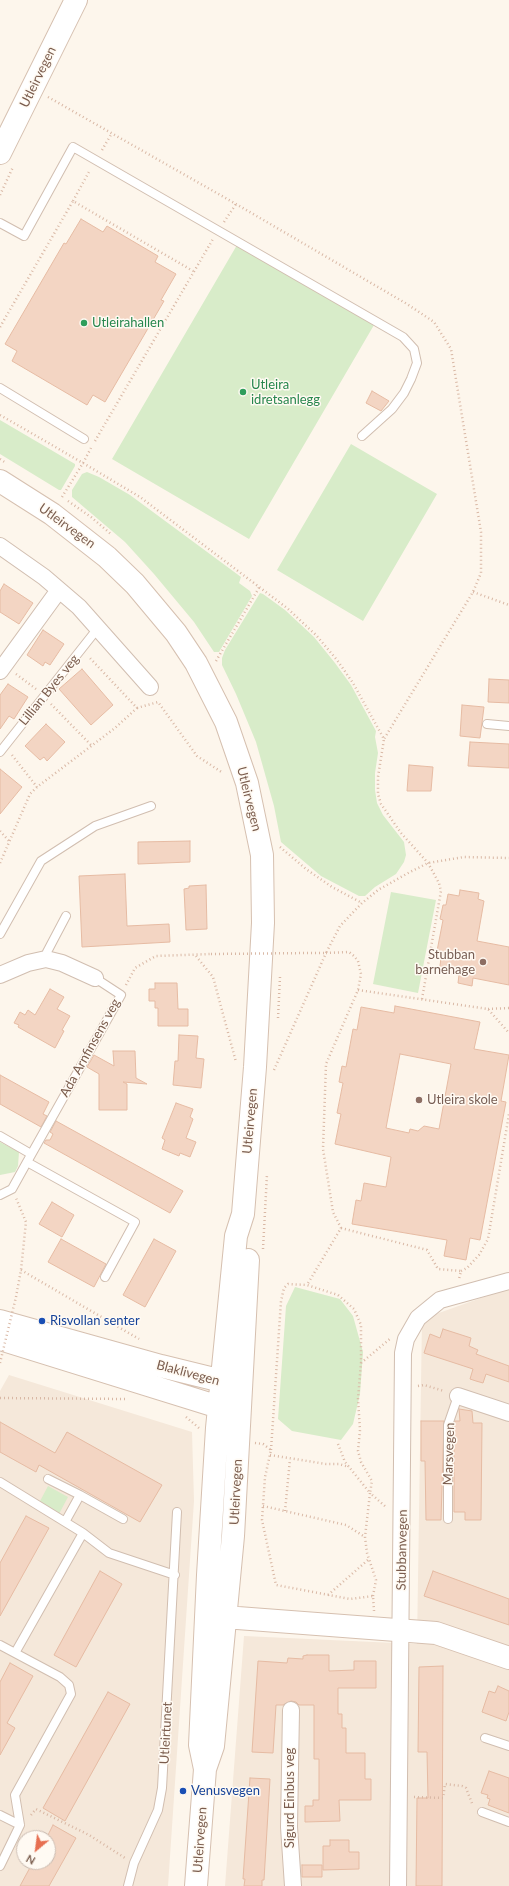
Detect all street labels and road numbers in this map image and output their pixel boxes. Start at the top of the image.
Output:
street label: Utleirvegen [17,44,59,110]
street label: Utleirvegen [36,500,98,552]
street label: Lillian Byes veg [16,651,82,729]
street label: Utleirvegen [233,765,265,833]
street label: Ada Arnfinsens veg [57,996,123,1100]
street label: Utleirvegen [239,1087,261,1155]
street label: Blaklivegen [155,1357,221,1389]
street label: Marsvegen [440,1422,458,1486]
street label: Utleirvegen [226,1459,246,1525]
street label: Stubbanvegen [393,1509,411,1591]
street label: Utleirtunet [157,1701,175,1765]
street label: Sigurd Einbus veg [282,1748,298,1848]
street label: Utleirvegen [190,1807,210,1873]

